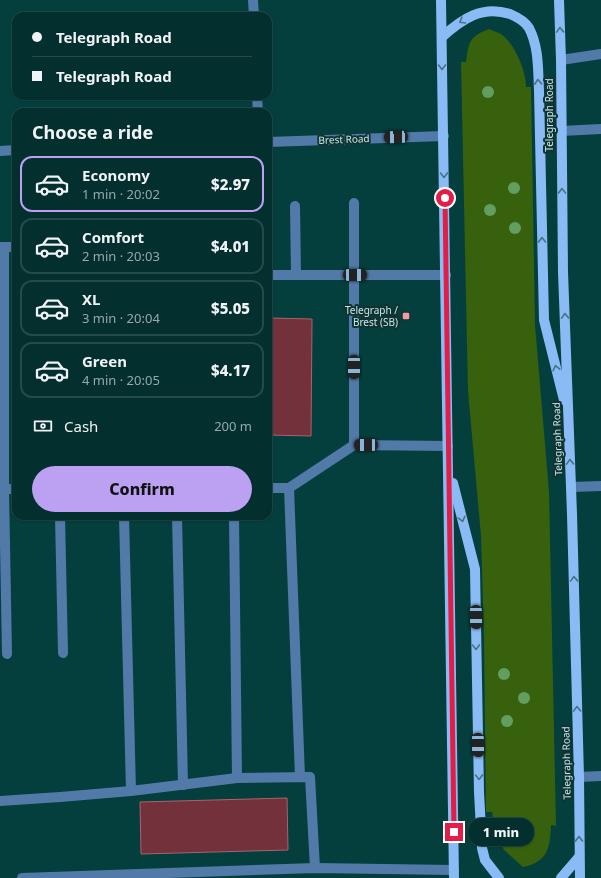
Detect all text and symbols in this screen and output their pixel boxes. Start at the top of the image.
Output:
one-way arrow [459,16,466,23]
text: Telegraph Road [56,27,172,47]
one-way arrow [556,27,564,33]
one-way arrow [438,64,446,70]
text: Telegraph Road [56,66,172,86]
street label: Telegraph Road [542,78,556,152]
one-way arrow [534,79,543,85]
text: Choose a ride [32,120,153,144]
street label: Brest Road [318,131,370,147]
car [384,131,408,143]
text: Economy [82,165,150,185]
icon: car [34,166,70,202]
one-way arrow [440,172,448,178]
text: $2.97 [211,174,250,194]
text: 1 min · 20:02 [82,185,160,203]
one-way arrow [558,188,566,194]
route start [436,189,454,207]
text: Comfort [82,227,144,247]
icon: car [34,228,70,264]
text: $4.01 [211,236,250,256]
one-way arrow [538,237,546,243]
text: 2 min · 20:03 [82,247,160,265]
car [343,269,367,281]
text: XL [82,289,100,309]
icon: car [34,290,70,326]
text: $5.05 [211,298,250,318]
place label: Telegraph / Brest (SB) [345,303,398,329]
text: 3 min · 20:04 [82,309,160,327]
marker: Telegraph / Brest (SB) [401,311,411,321]
one-way arrow [560,313,569,319]
text: Green [82,351,127,371]
icon: car [34,352,70,388]
car [348,355,360,379]
text: $4.17 [211,360,250,380]
one-way arrow [552,365,560,371]
text: 4 min · 20:05 [82,371,160,389]
street label: Telegraph Road [549,402,565,476]
icon: cash [32,415,54,437]
text: Cash [64,416,98,436]
text: 200 m [214,417,252,435]
car [354,439,378,451]
one-way arrow [566,459,575,465]
button: Confirm [32,466,252,512]
one-way arrow [457,516,465,522]
one-way arrow [569,576,578,582]
car [470,605,482,629]
one-way arrow [472,644,480,650]
one-way arrow [573,706,581,712]
street label: Telegraph Road [558,726,574,800]
car [472,733,484,757]
one-way arrow [475,774,483,780]
callout: 1 min [468,818,534,846]
route end [445,823,463,841]
text: 1 min [483,823,519,841]
one-way arrow [575,836,583,842]

